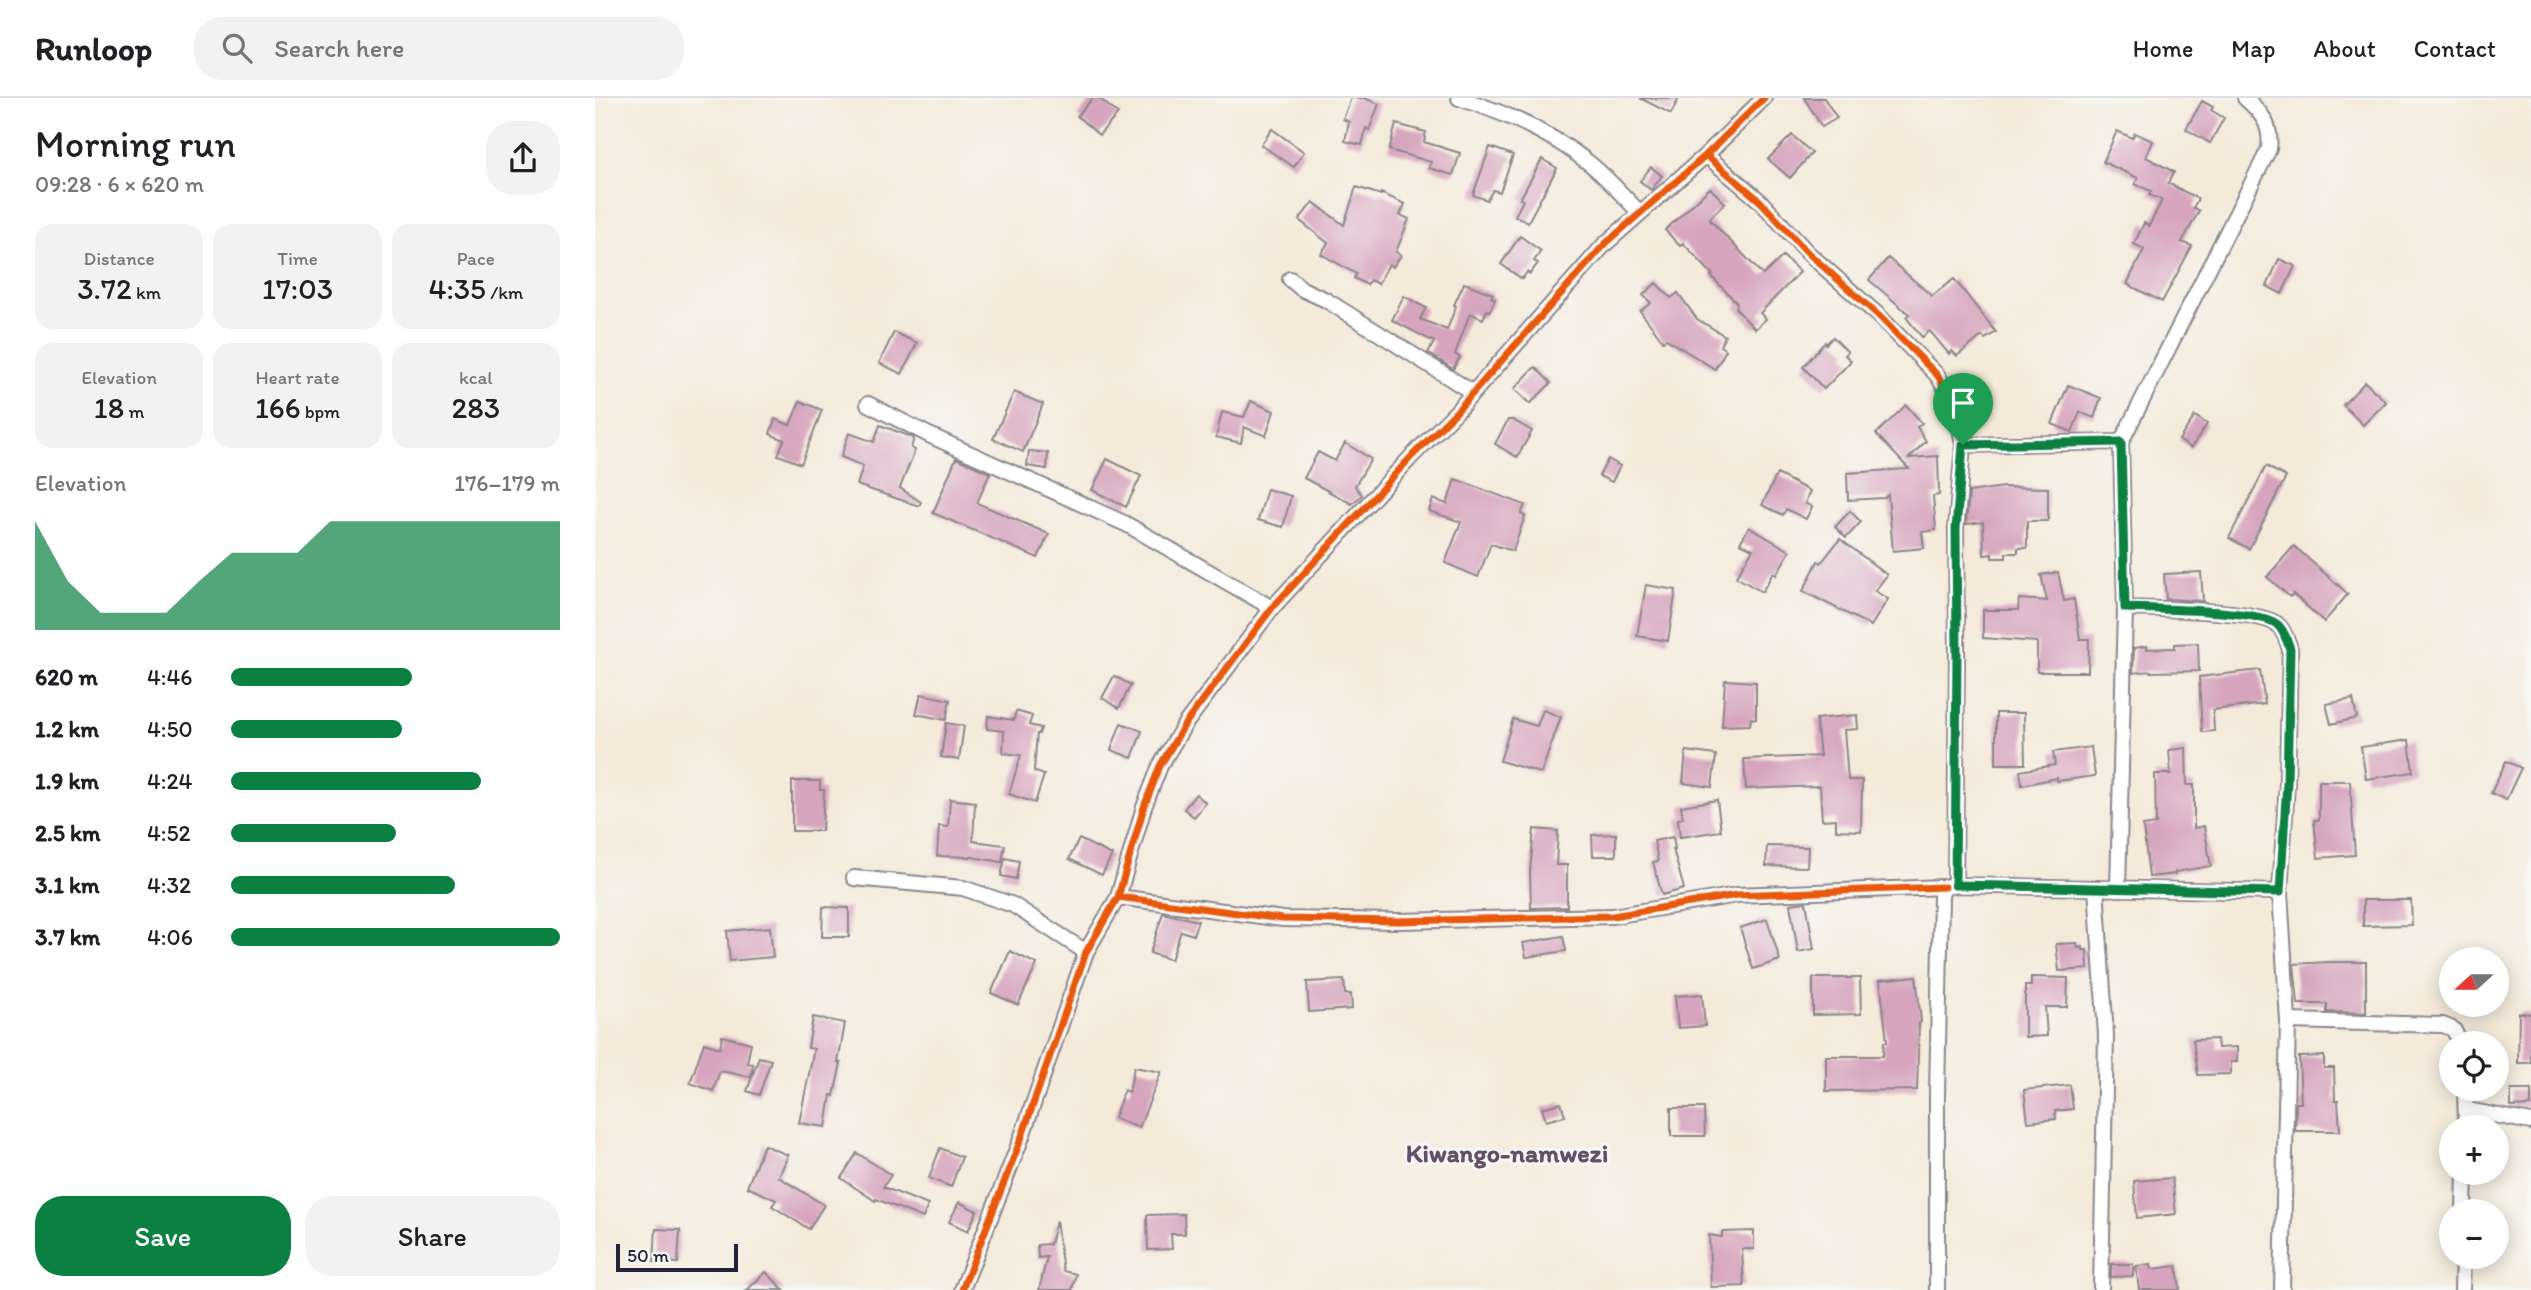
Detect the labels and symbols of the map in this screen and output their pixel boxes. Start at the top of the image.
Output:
pin [1933,373,1993,445]
north arrow [2439,947,2509,1017]
district label: Kiwango-namwezi [1406,1137,1608,1169]
scale bar [616,1241,739,1273]

